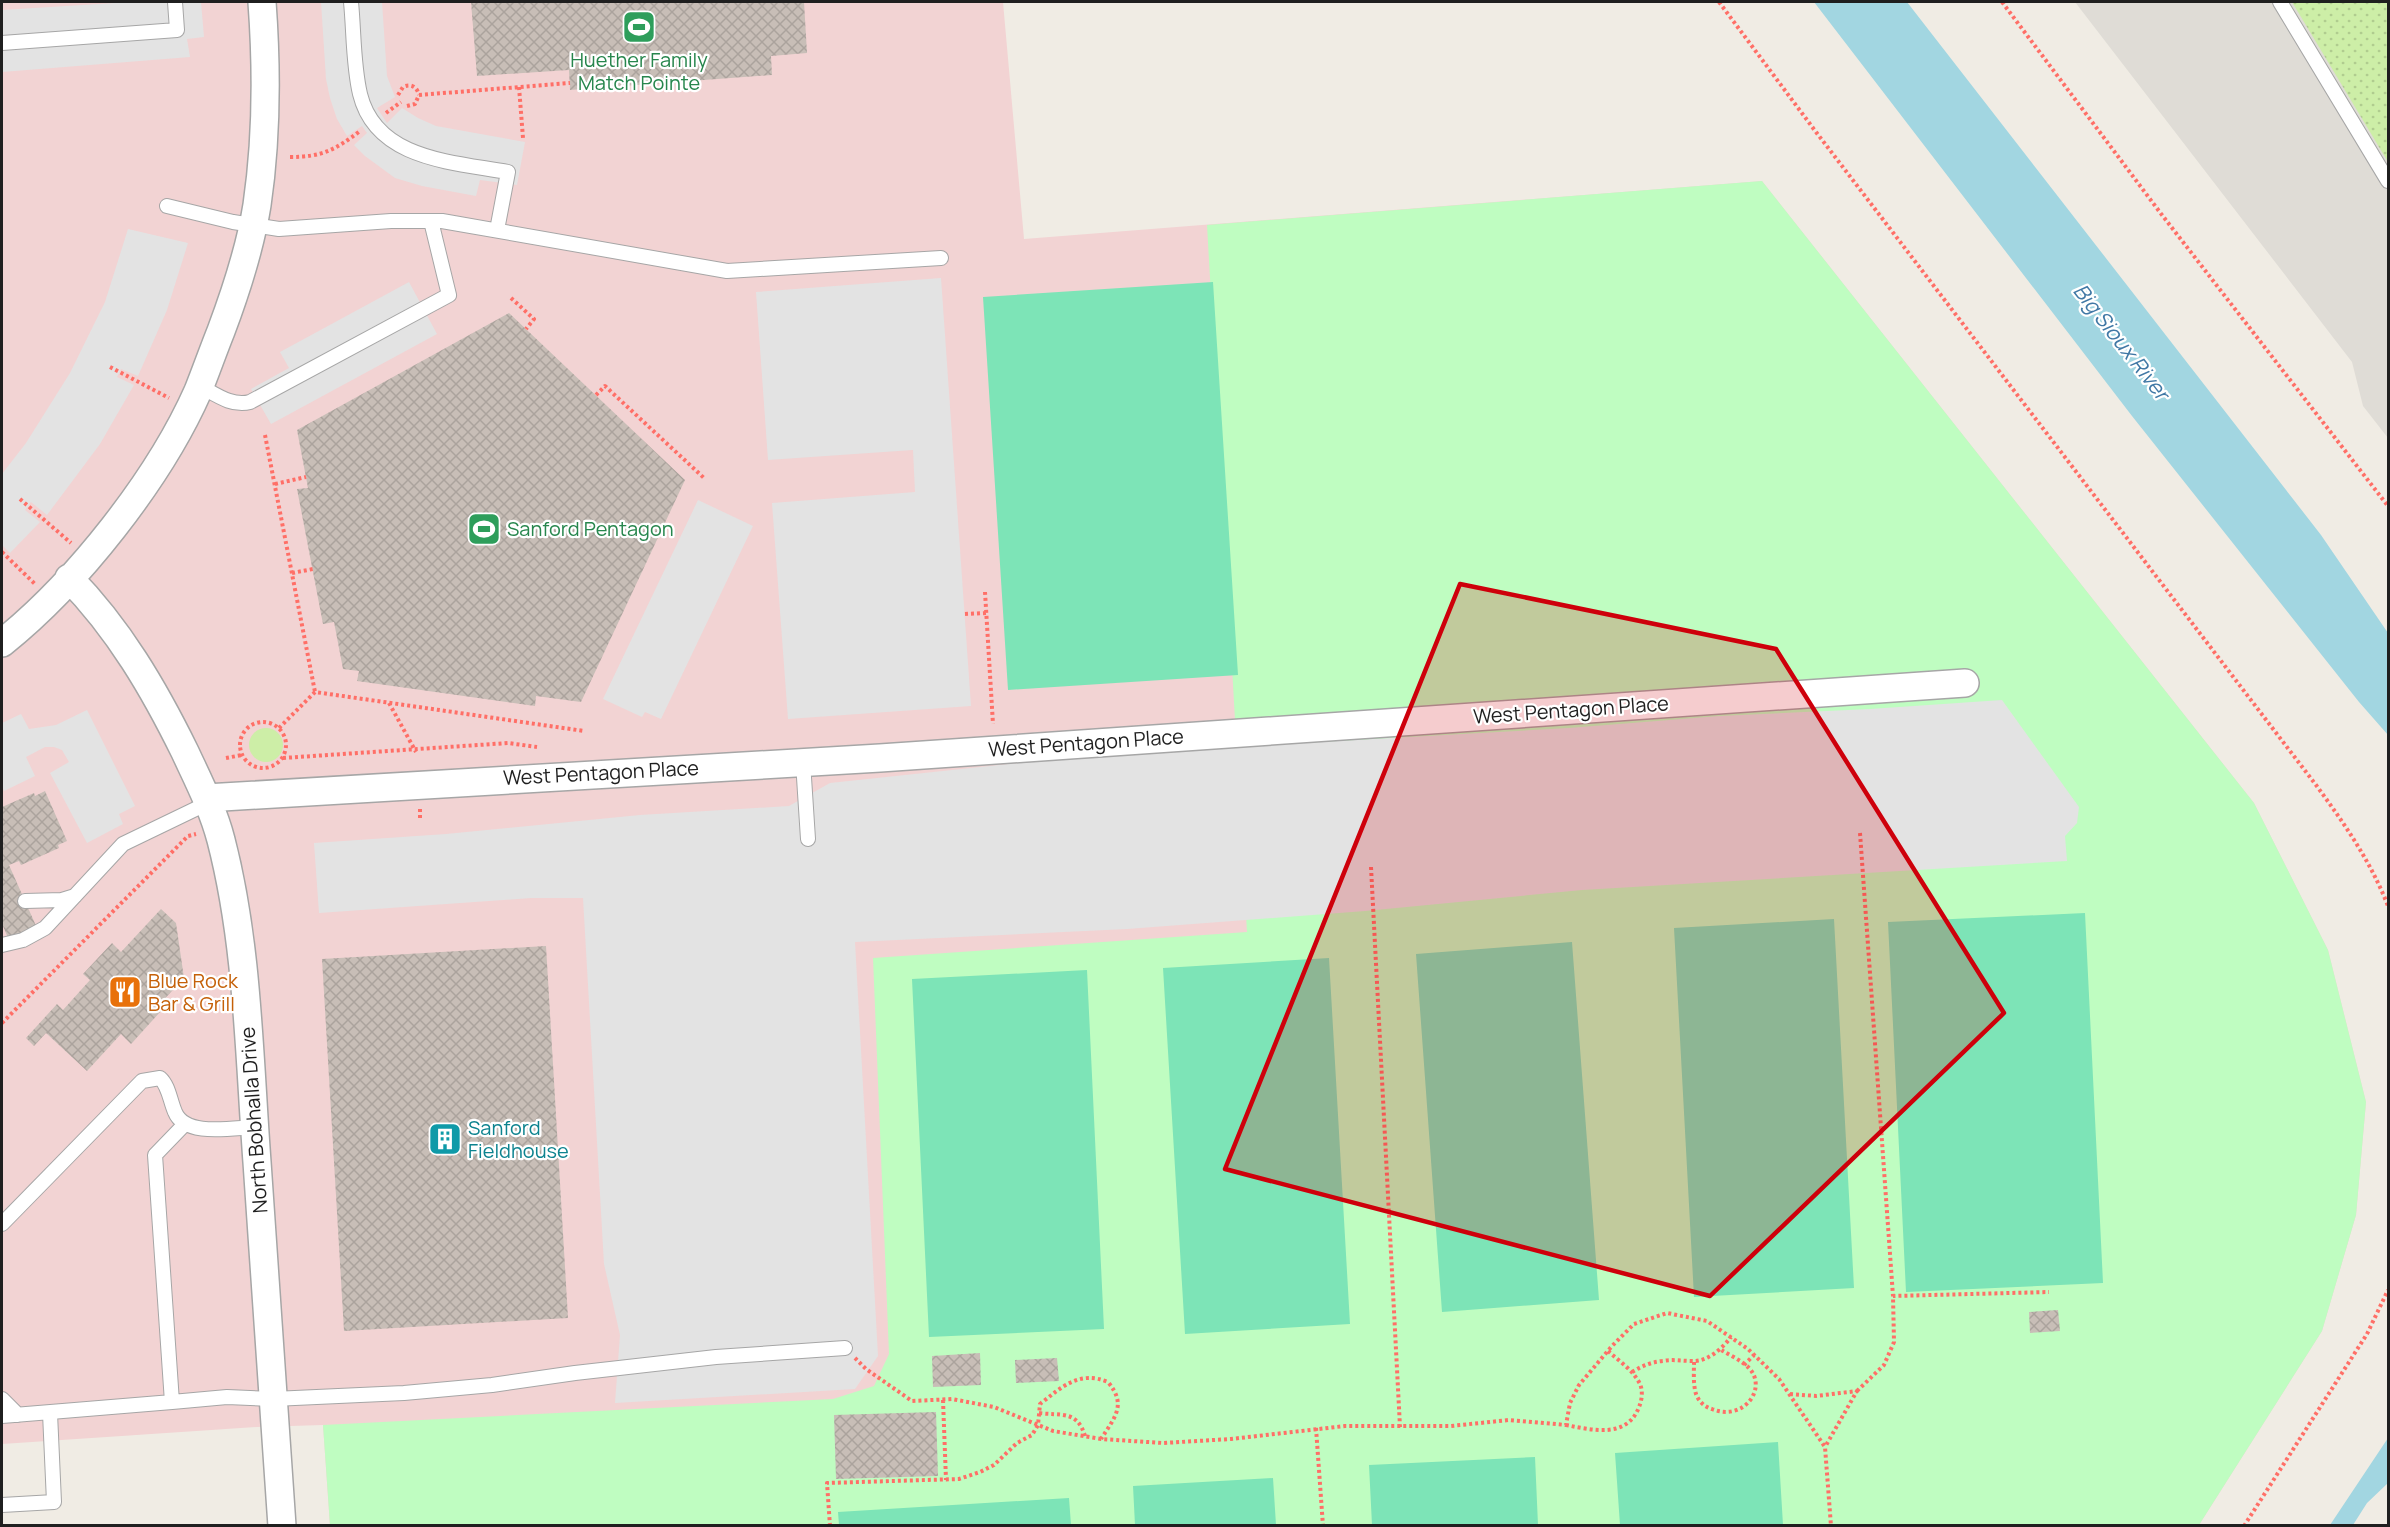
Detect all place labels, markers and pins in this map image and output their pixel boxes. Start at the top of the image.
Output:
sports icon: Huether Family Match Pointe [621,9,657,45]
place label: Huether Family Match Pointe [570,46,708,96]
sports icon: Sanford Pentagon [466,511,502,547]
place label: Sanford Pentagon [507,515,674,542]
place label: Blue Rock Bar & Grill [148,967,239,1017]
restaurant icon: Blue Rock Bar & Grill [107,974,143,1010]
place label: Sanford Fieldhouse [468,1114,569,1164]
building icon: Sanford Fieldhouse [427,1121,463,1157]

